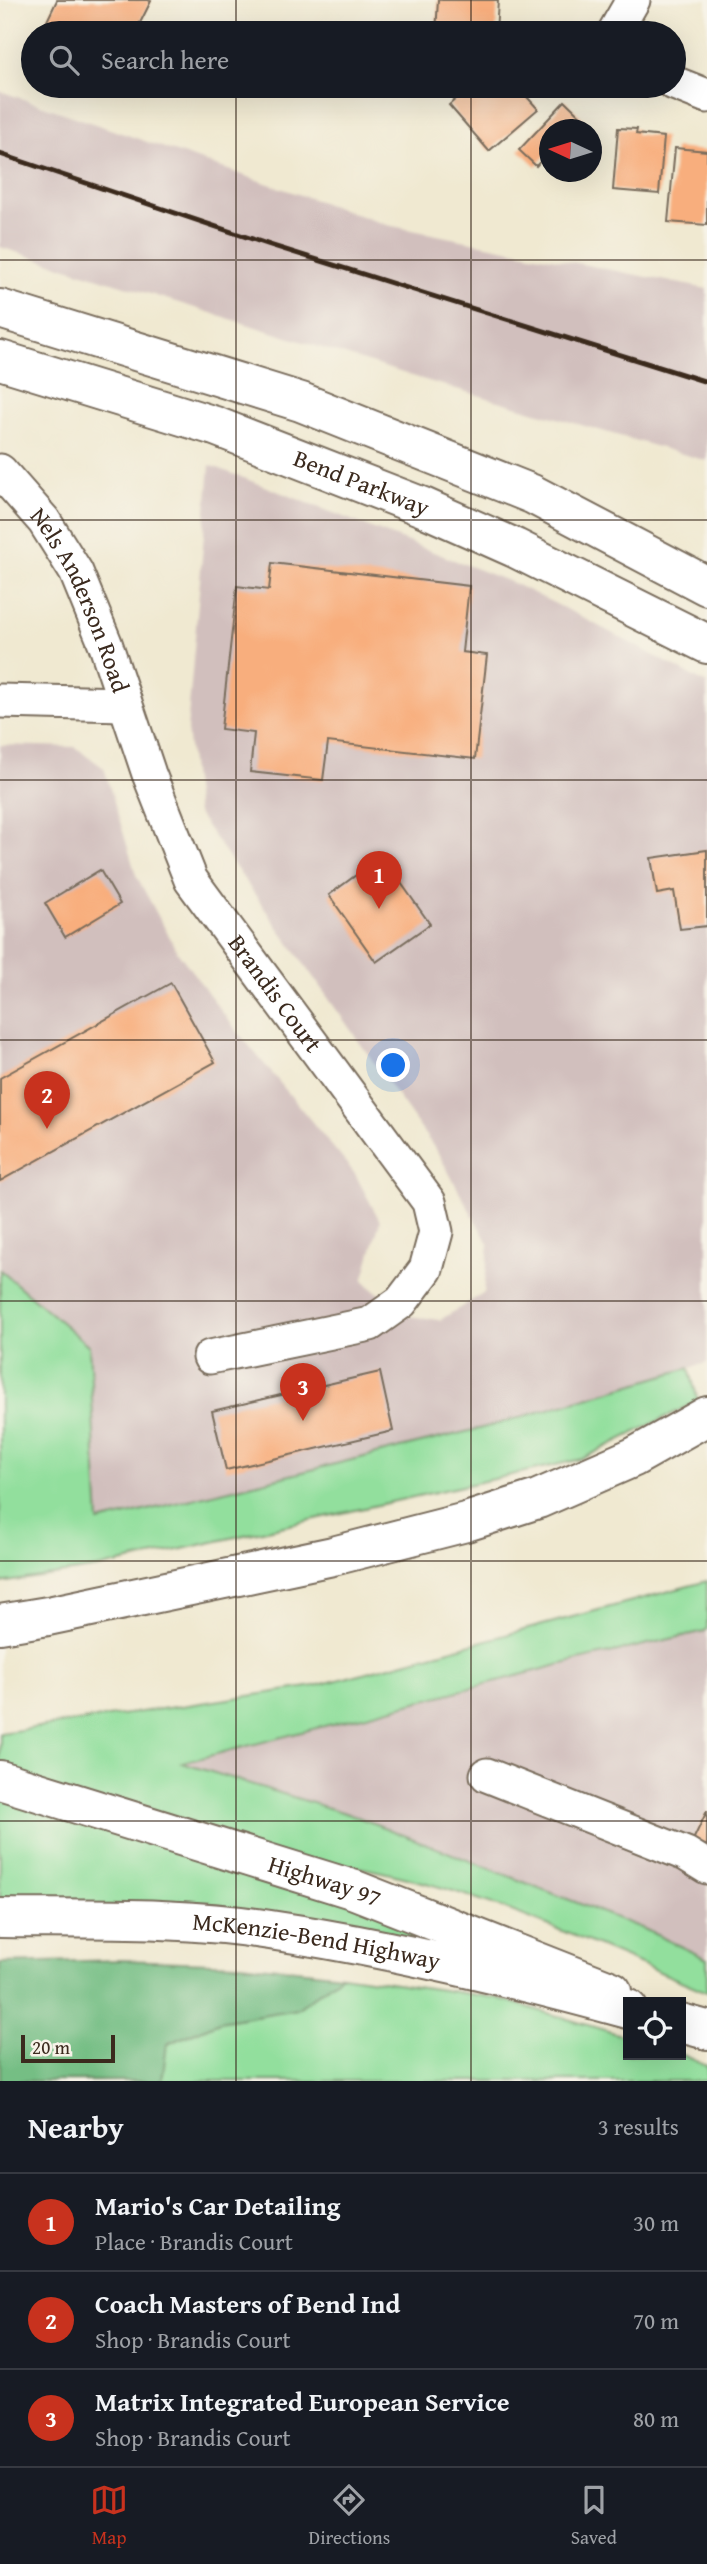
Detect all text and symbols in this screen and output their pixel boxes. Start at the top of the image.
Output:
search box [21,21,686,98]
text: Search here [101,40,229,79]
icon: search [45,41,83,79]
north arrow [539,119,602,182]
street label: Bend Parkway [289,440,434,525]
street label: Nels Anderson Road [22,499,138,697]
pin: 1 [356,851,402,909]
street label: Brandis Court [220,927,331,1060]
your location [376,1048,410,1082]
pin: 2 [24,1071,70,1129]
pin: 3 [280,1363,326,1421]
street label: Highway 97 [264,1846,386,1916]
street label: McKenzie-Bend Highway [191,1904,444,1978]
map controls [623,1997,686,2060]
button: locate [623,1997,686,2060]
scale bar [21,2032,116,2064]
text: 20 m [32,2033,70,2061]
text: Nearby [28,2105,124,2149]
text: 3 results [598,2110,679,2143]
text: Mario's Car Detailing [95,2186,341,2225]
text: 1 [45,2206,57,2239]
text: 30 m [633,2206,679,2239]
text: Place · Brandis Court [95,2225,293,2258]
text: Coach Masters of Bend Ind [95,2284,400,2323]
text: 2 [45,2304,57,2337]
text: 70 m [633,2304,679,2337]
text: Shop · Brandis Court [95,2323,291,2356]
text: Matrix Integrated European Service [95,2382,509,2421]
text: 3 [45,2402,57,2435]
text: 80 m [633,2402,679,2435]
text: Shop · Brandis Court [95,2421,291,2454]
tab: Map [90,2481,128,2551]
tab: Directions [309,2481,390,2551]
tab: Saved [571,2481,617,2551]

